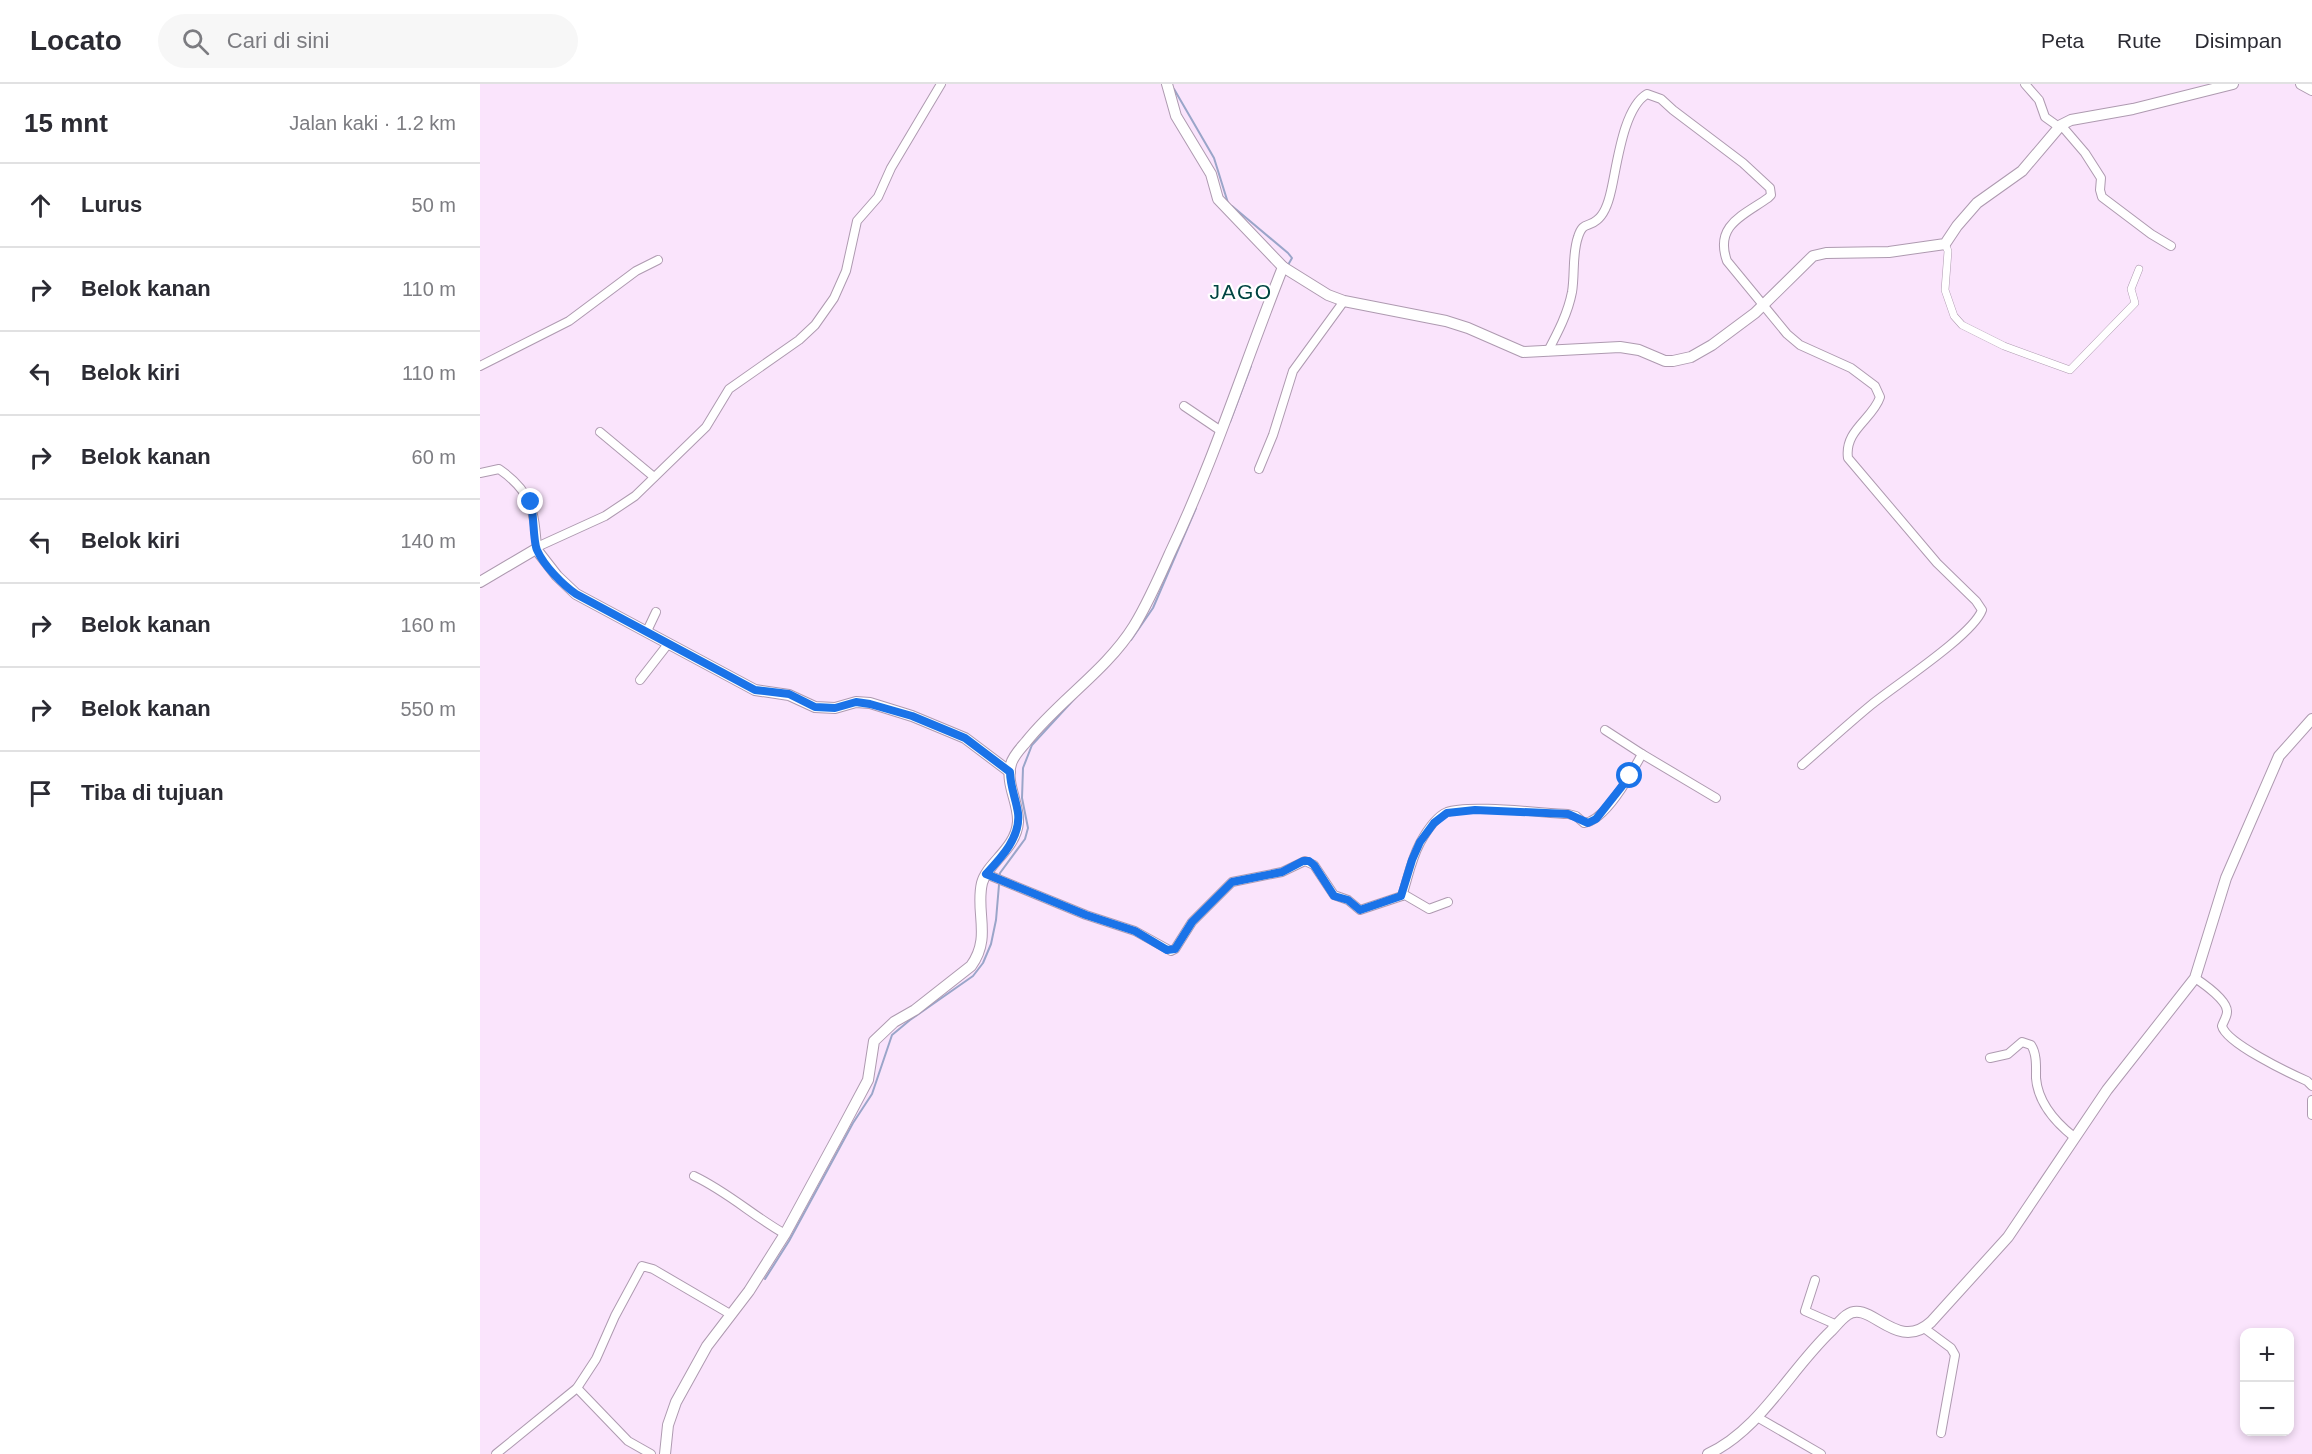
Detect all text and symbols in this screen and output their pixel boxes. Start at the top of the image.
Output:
search box [158,14,578,68]
text: Locato [30,25,122,56]
icon: search [179,25,212,58]
text: Cari di sini [227,28,329,53]
text: Peta [2041,29,2084,52]
text: Rute [2117,29,2161,52]
text: Disimpan [2194,29,2282,52]
text: 15 mnt [24,108,108,138]
text: Jalan kaki · 1.2 km [289,112,456,134]
icon: ahead [24,189,57,222]
text: Lurus [81,192,142,217]
text: 50 m [412,194,456,216]
icon: right [24,273,57,306]
text: Belok kanan [81,276,211,301]
text: 110 m [402,278,456,300]
district label: JAGO [1209,280,1273,303]
icon: left [24,357,57,390]
text: Belok kiri [81,360,180,385]
text: 110 m [402,362,456,384]
icon: right [24,441,57,474]
text: Belok kanan [81,444,211,469]
text: 60 m [412,446,456,468]
route end [517,488,543,514]
icon: left [24,525,57,558]
text: Belok kiri [81,528,180,553]
text: 140 m [400,530,456,552]
icon: right [24,609,57,642]
text: Belok kanan [81,612,211,637]
text: 160 m [400,614,456,636]
icon: right [24,693,57,726]
text: Belok kanan [81,696,211,721]
text: 550 m [400,698,456,720]
route start [1616,762,1642,788]
icon: arrive [24,777,57,810]
text: Tiba di tujuan [81,780,224,805]
map controls [2240,1328,2294,1436]
button: + [2240,1328,2294,1382]
button: − [2240,1382,2294,1436]

